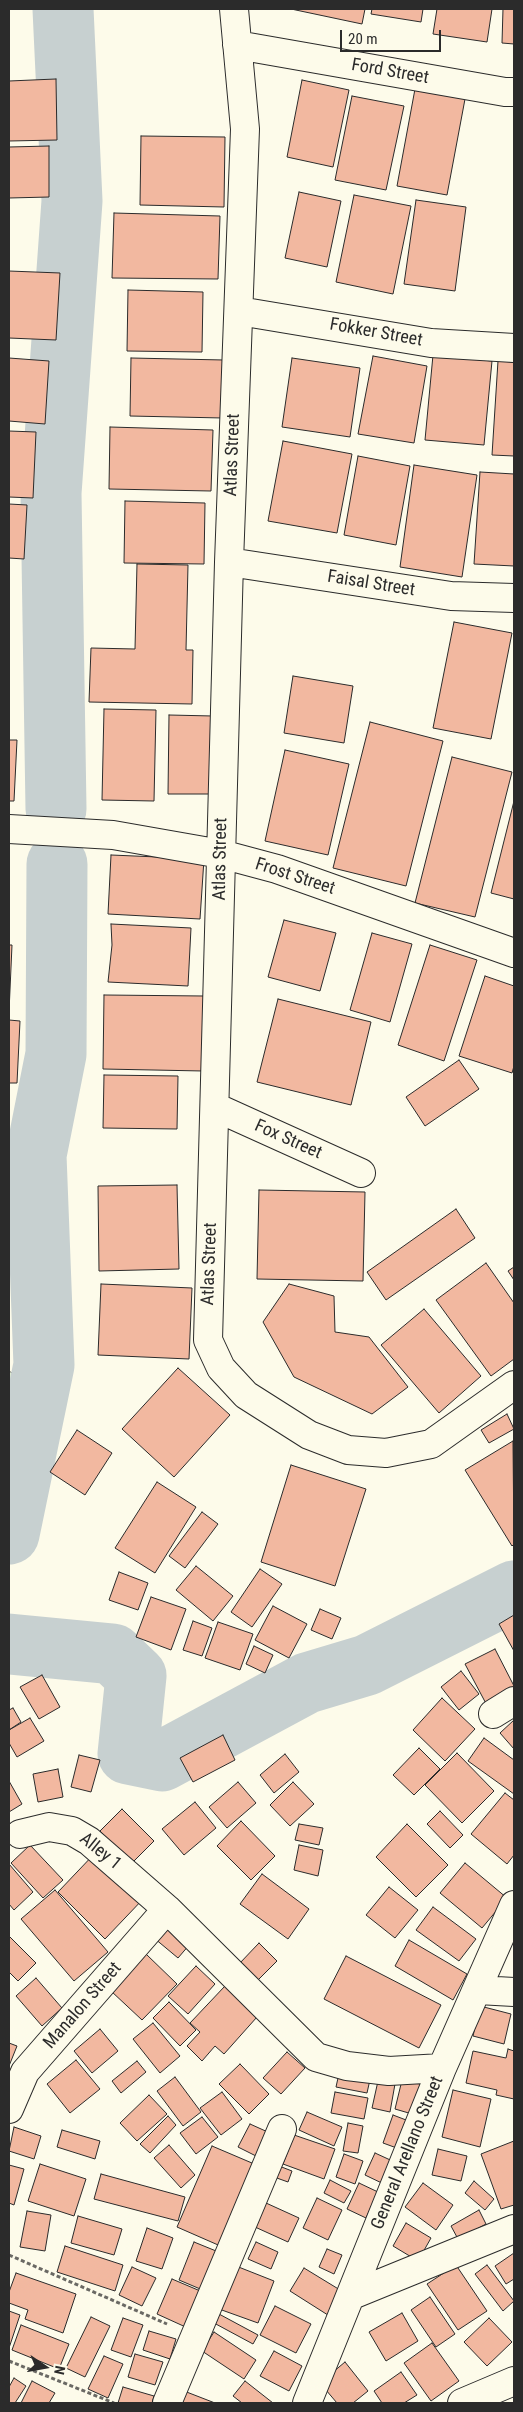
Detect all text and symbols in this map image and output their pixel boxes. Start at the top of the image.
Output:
scale bar [343,20,444,52]
text: 20 m [348,30,378,48]
street label: Ford Street [350,55,430,89]
street label: Fokker Street [328,314,424,352]
street label: Atlas Street [221,413,245,497]
street label: Faisal Street [326,566,416,602]
street label: Atlas Street [209,817,233,901]
street label: Frost Street [252,854,338,900]
street label: Fox Street [251,1116,325,1164]
street label: Atlas Street [198,1222,222,1306]
street label: Alley 1 [75,1829,125,1875]
street label: Manalon Street [40,1958,126,2054]
street label: General Arellano Street [367,2073,449,2233]
north arrow [20,2342,70,2392]
text: N [51,2364,68,2376]

